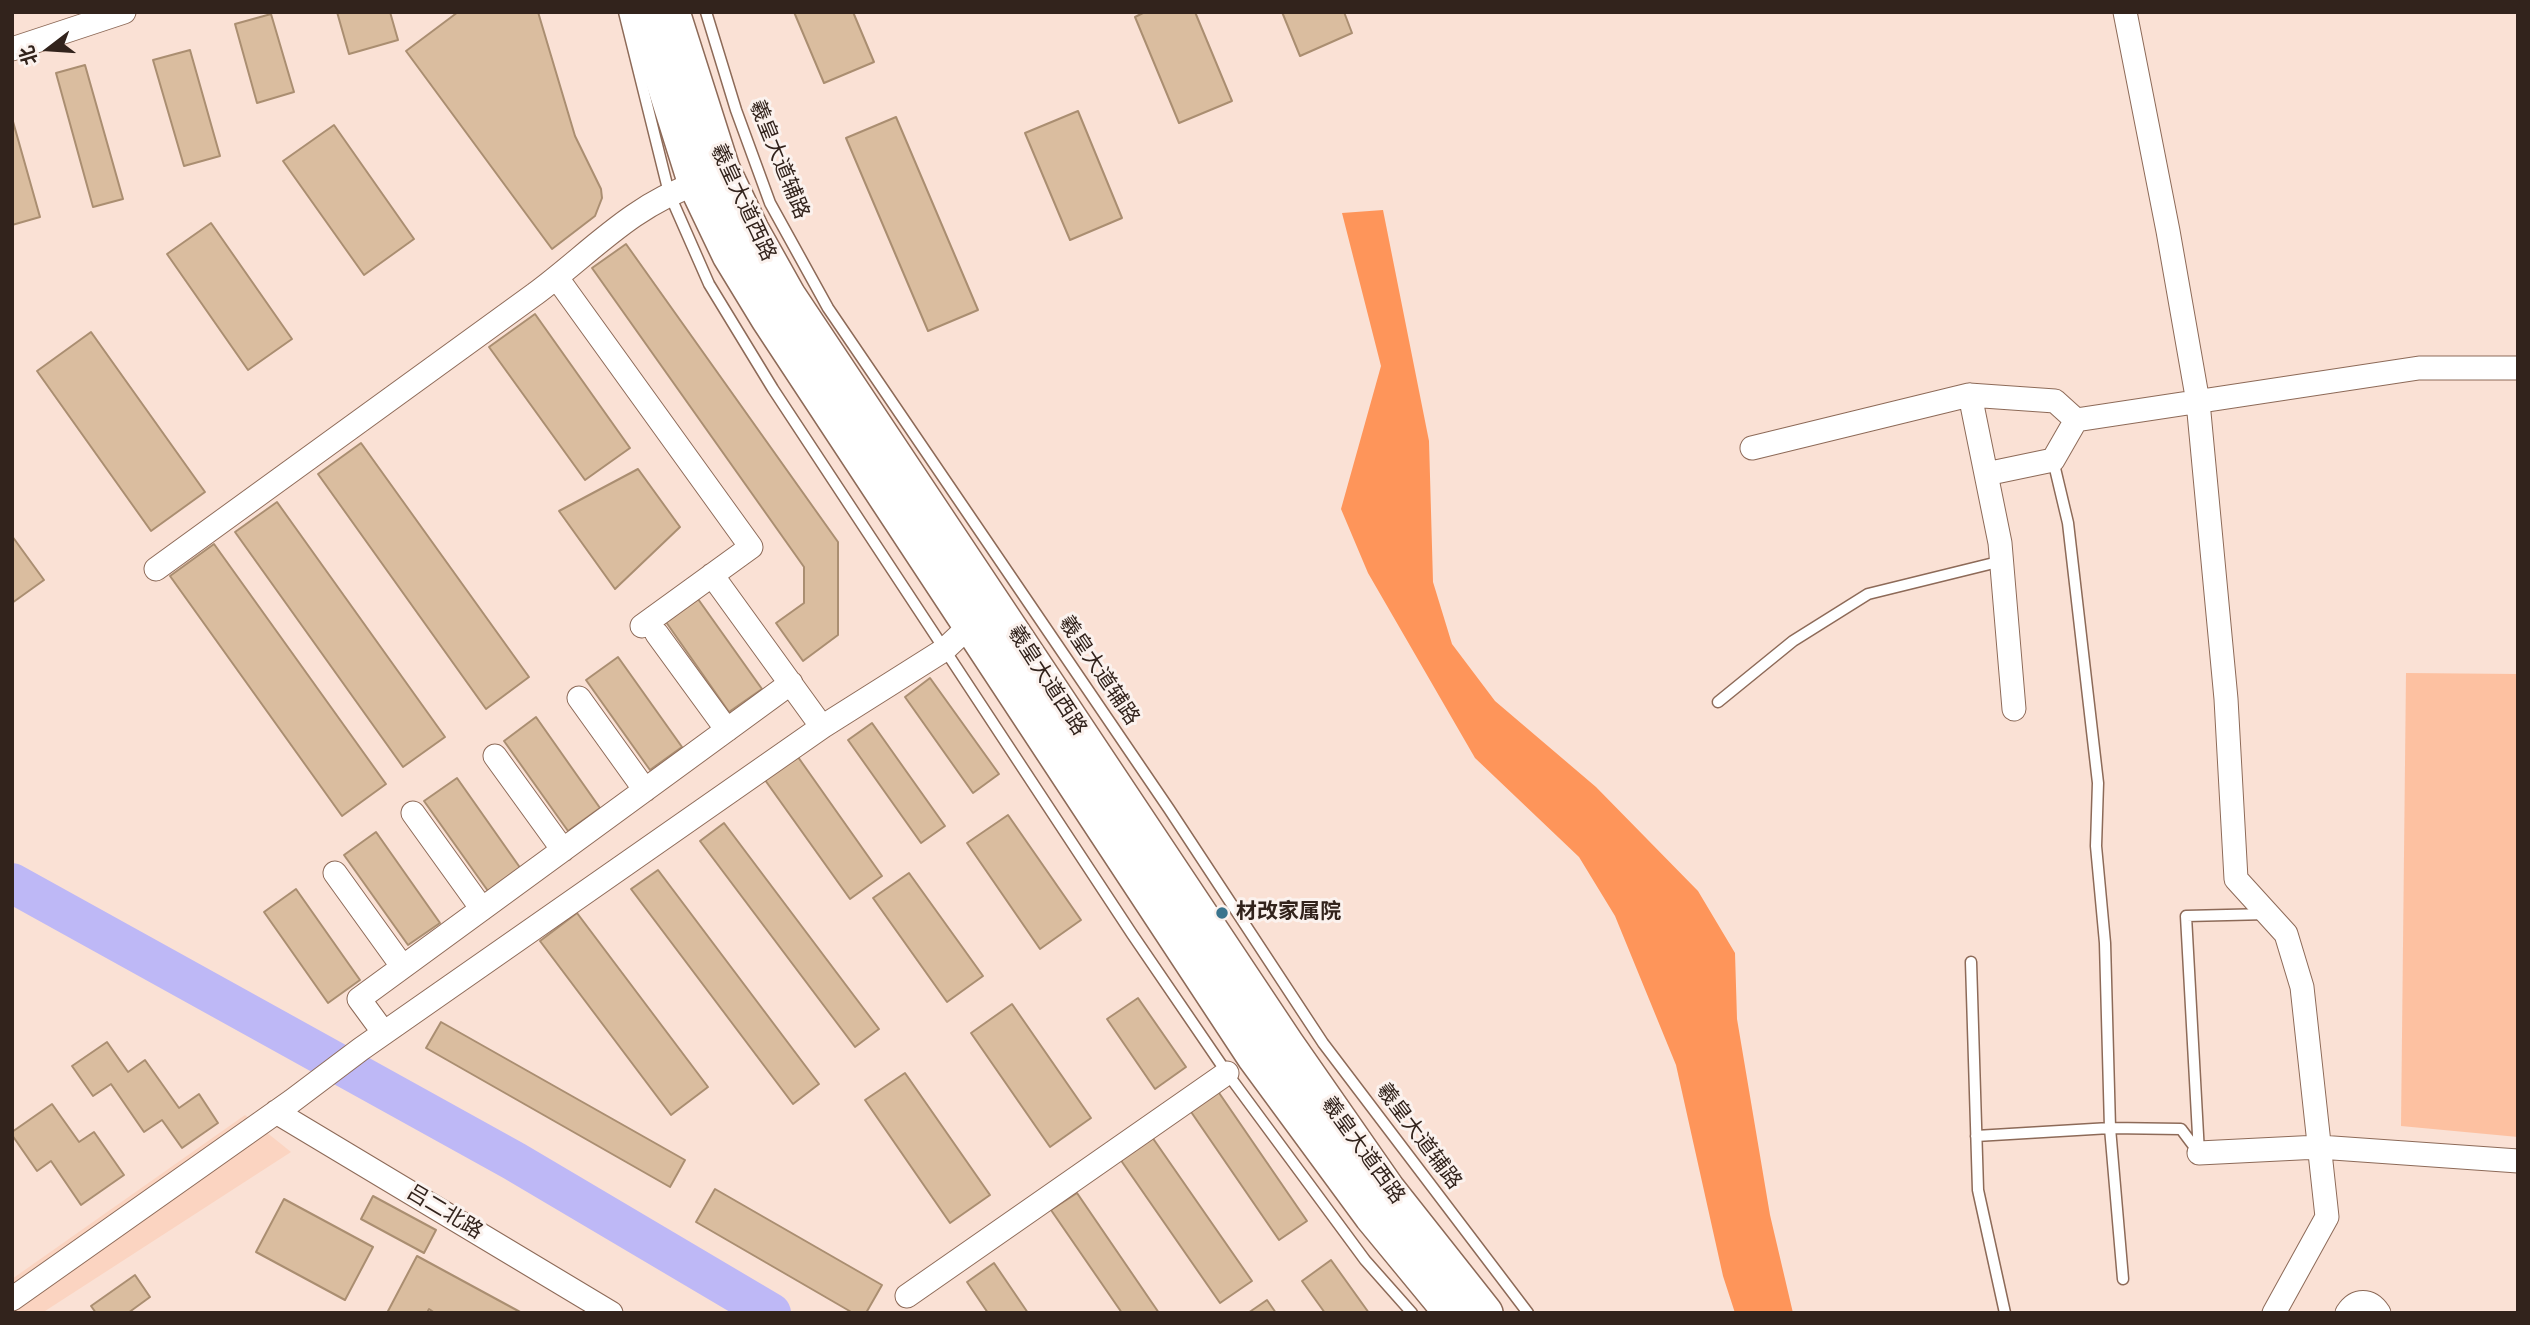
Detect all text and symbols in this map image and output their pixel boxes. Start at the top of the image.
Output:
north arrow [14,14,84,84]
text: 北 [13,42,44,68]
street label: 羲皇大道辅路 [743,97,813,223]
street label: 羲皇大道西路 [704,141,780,265]
street label: 羲皇大道辅路 [1052,612,1144,730]
street label: 羲皇大道西路 [1001,621,1091,741]
place label: 材改家属院 [1236,900,1341,926]
marker: 材改家属院 [1214,905,1230,921]
street label: 羲皇大道辅路 [1370,1079,1466,1195]
street label: 羲皇大道西路 [1315,1093,1409,1209]
street label: 吕二北路 [402,1181,486,1245]

